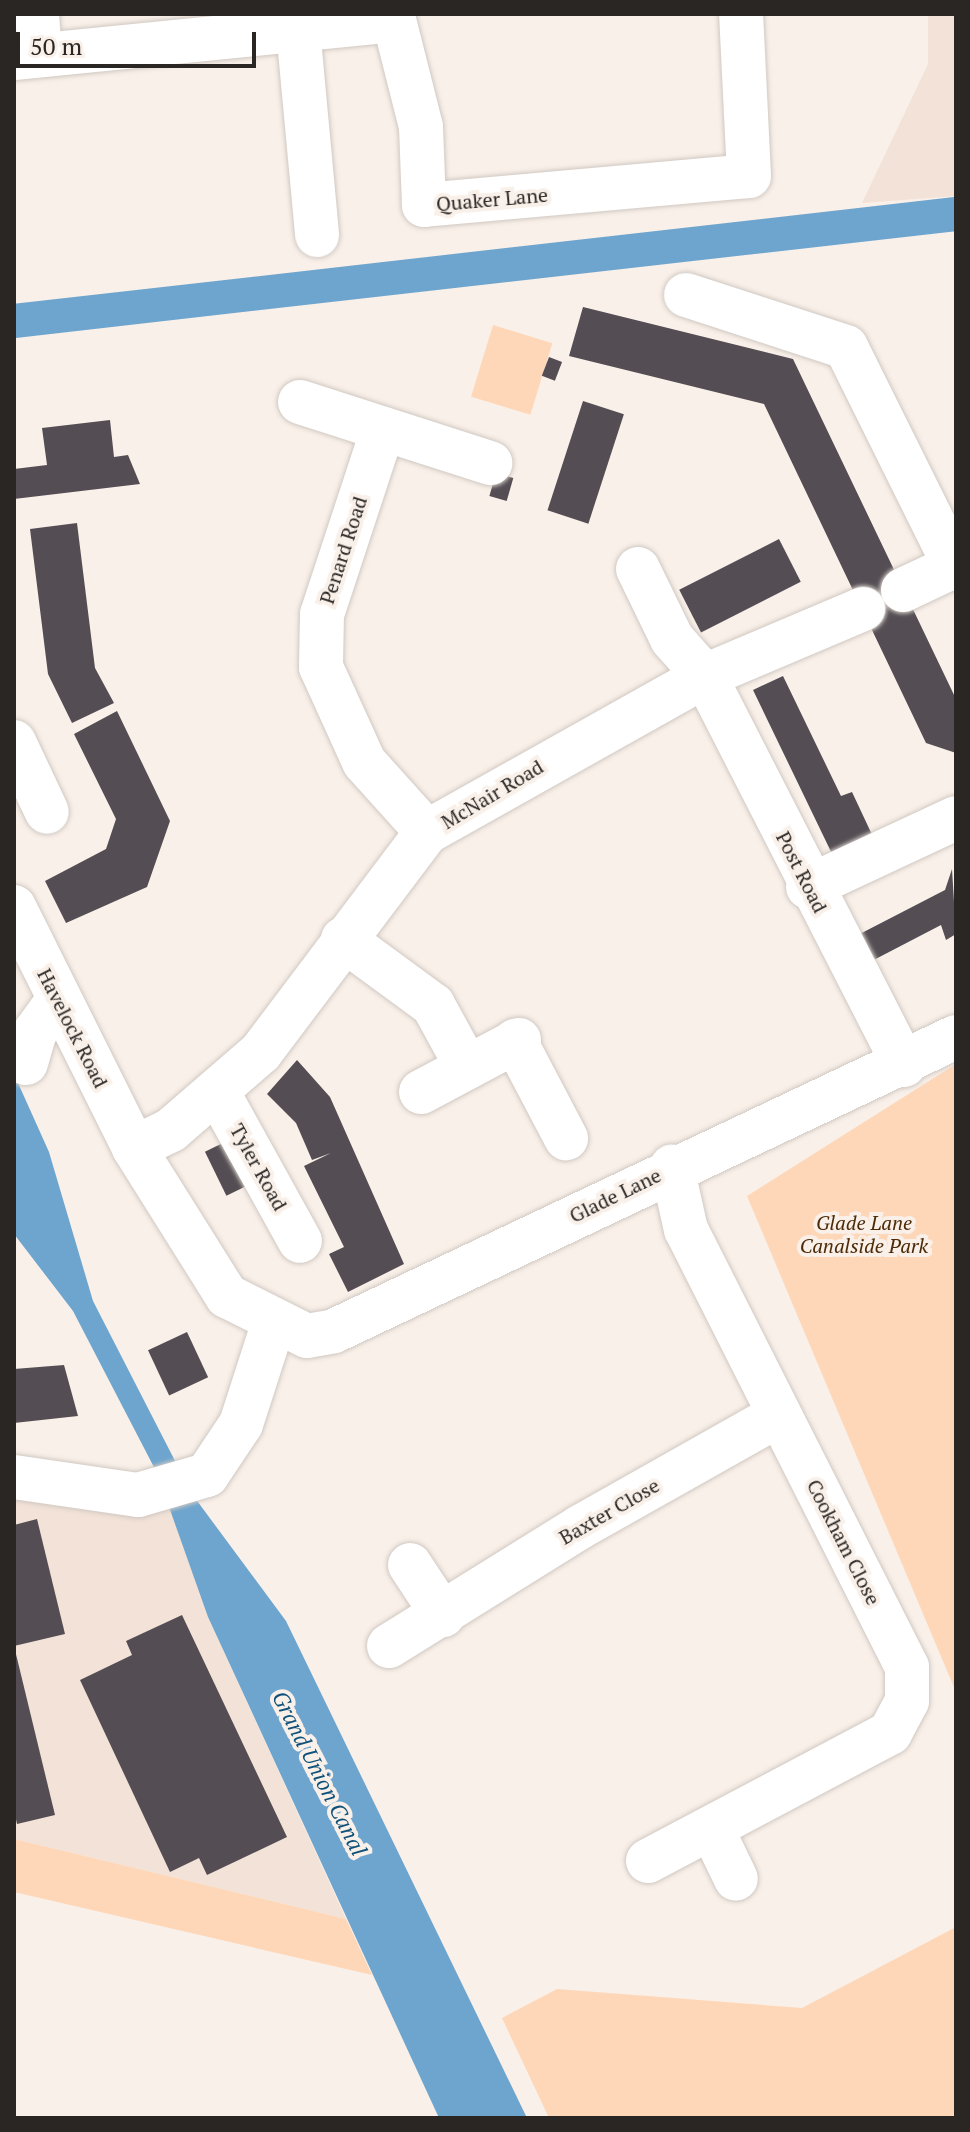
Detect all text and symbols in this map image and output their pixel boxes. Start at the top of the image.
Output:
scale bar [20,16,260,66]
text: 50 m [30,30,82,62]
street label: Quaker Lane [435,182,549,216]
street label: Penard Road [314,493,372,607]
street label: McNair Road [437,754,547,834]
street label: Post Road [771,827,833,917]
street label: Havelock Road [33,964,113,1092]
street label: Tyler Road [225,1119,293,1215]
street label: Glade Lane [565,1163,665,1227]
park label: Glade Lane Canalside Park [800,1210,928,1257]
street label: Baxter Close [555,1473,663,1549]
street label: Cookham Close [802,1475,886,1609]
water label: Grand Union Canal [267,1686,373,1860]

